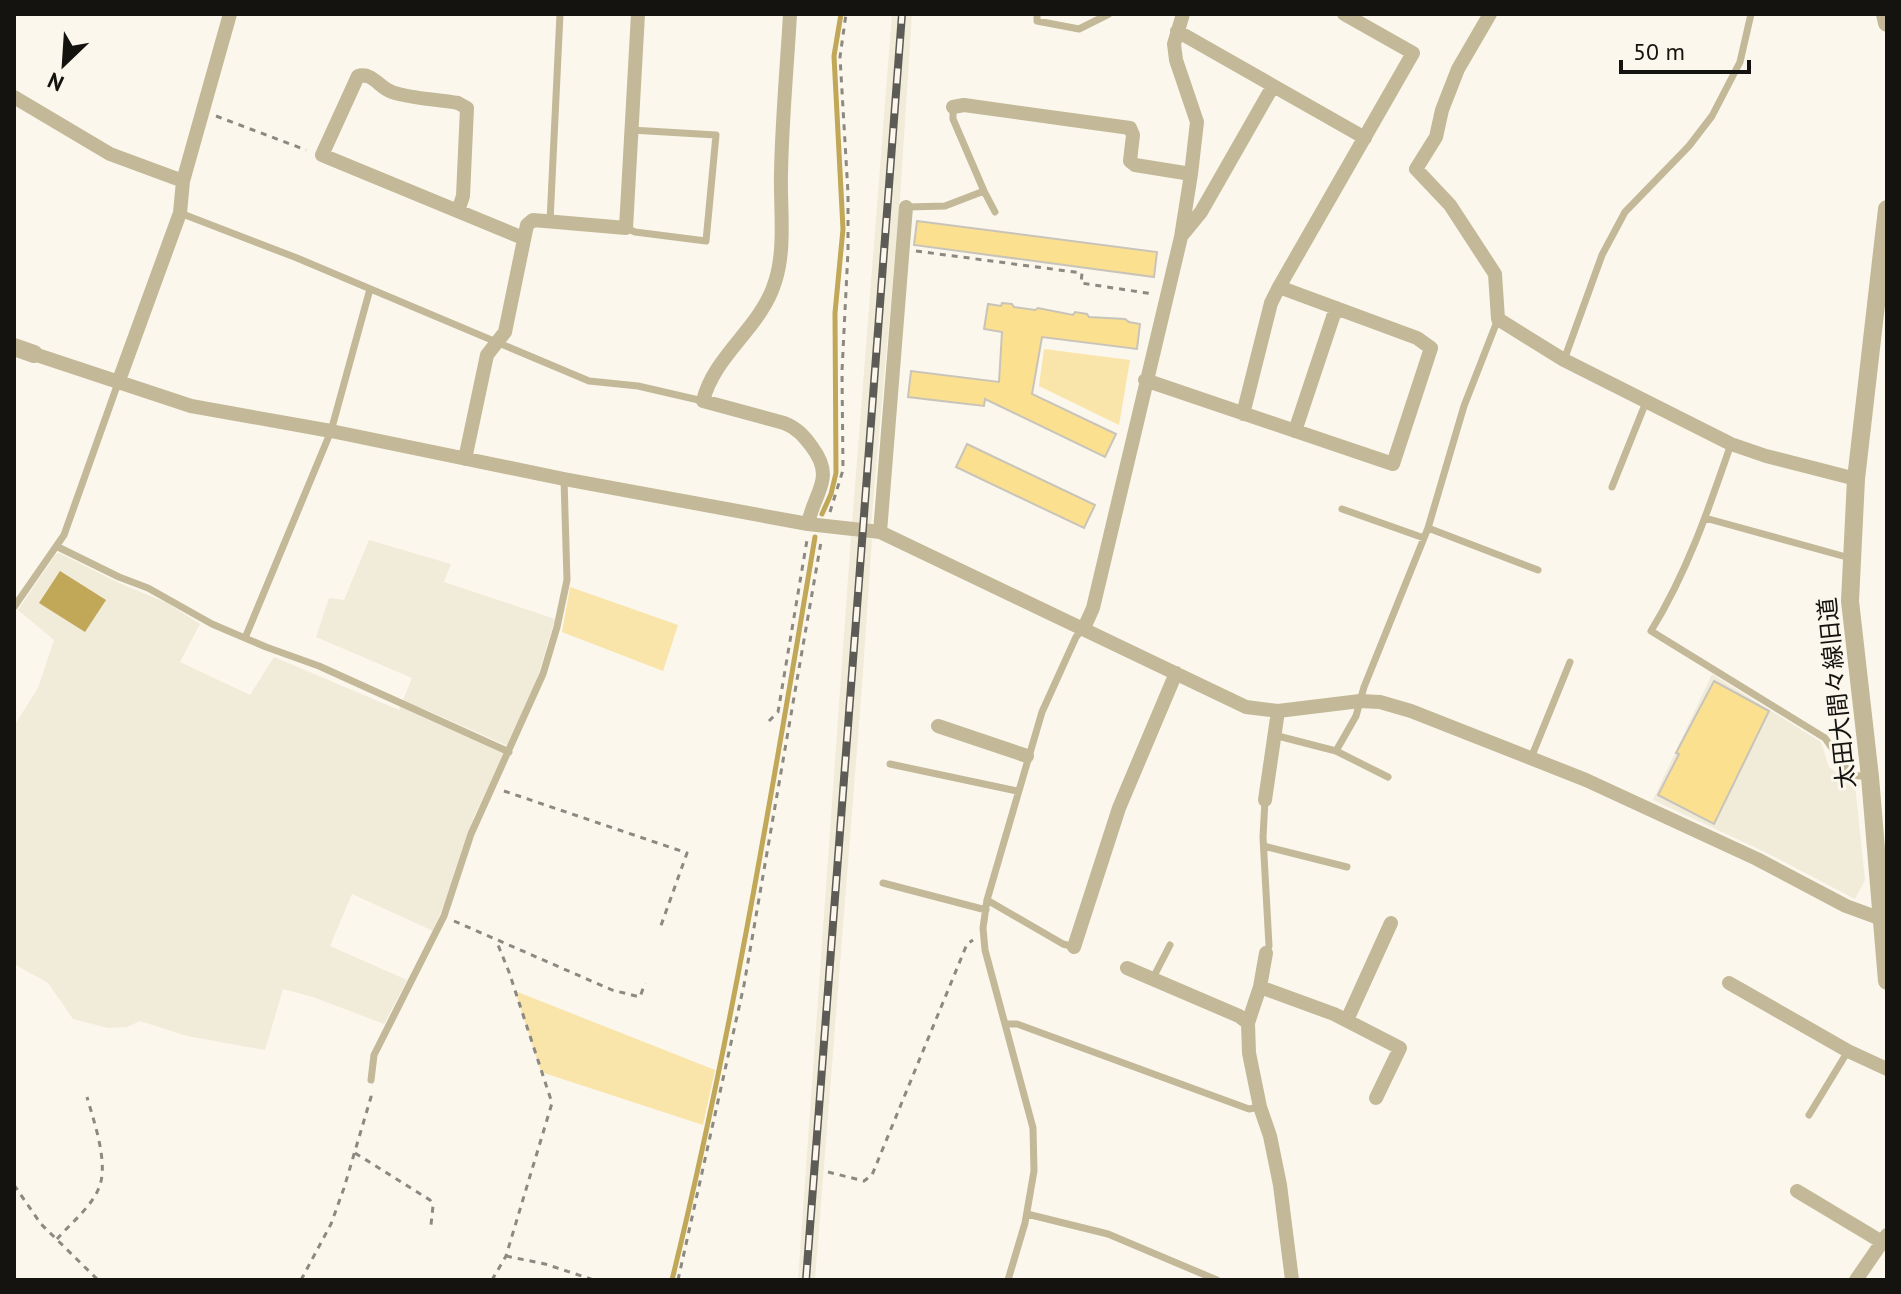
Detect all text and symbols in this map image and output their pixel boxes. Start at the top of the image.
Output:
north arrow [24,24,104,104]
scale bar [1621,24,1749,74]
text: 50 m [1633,36,1685,67]
text: N [43,66,68,98]
street label: 太田大間々線旧道 [1811,596,1862,790]

